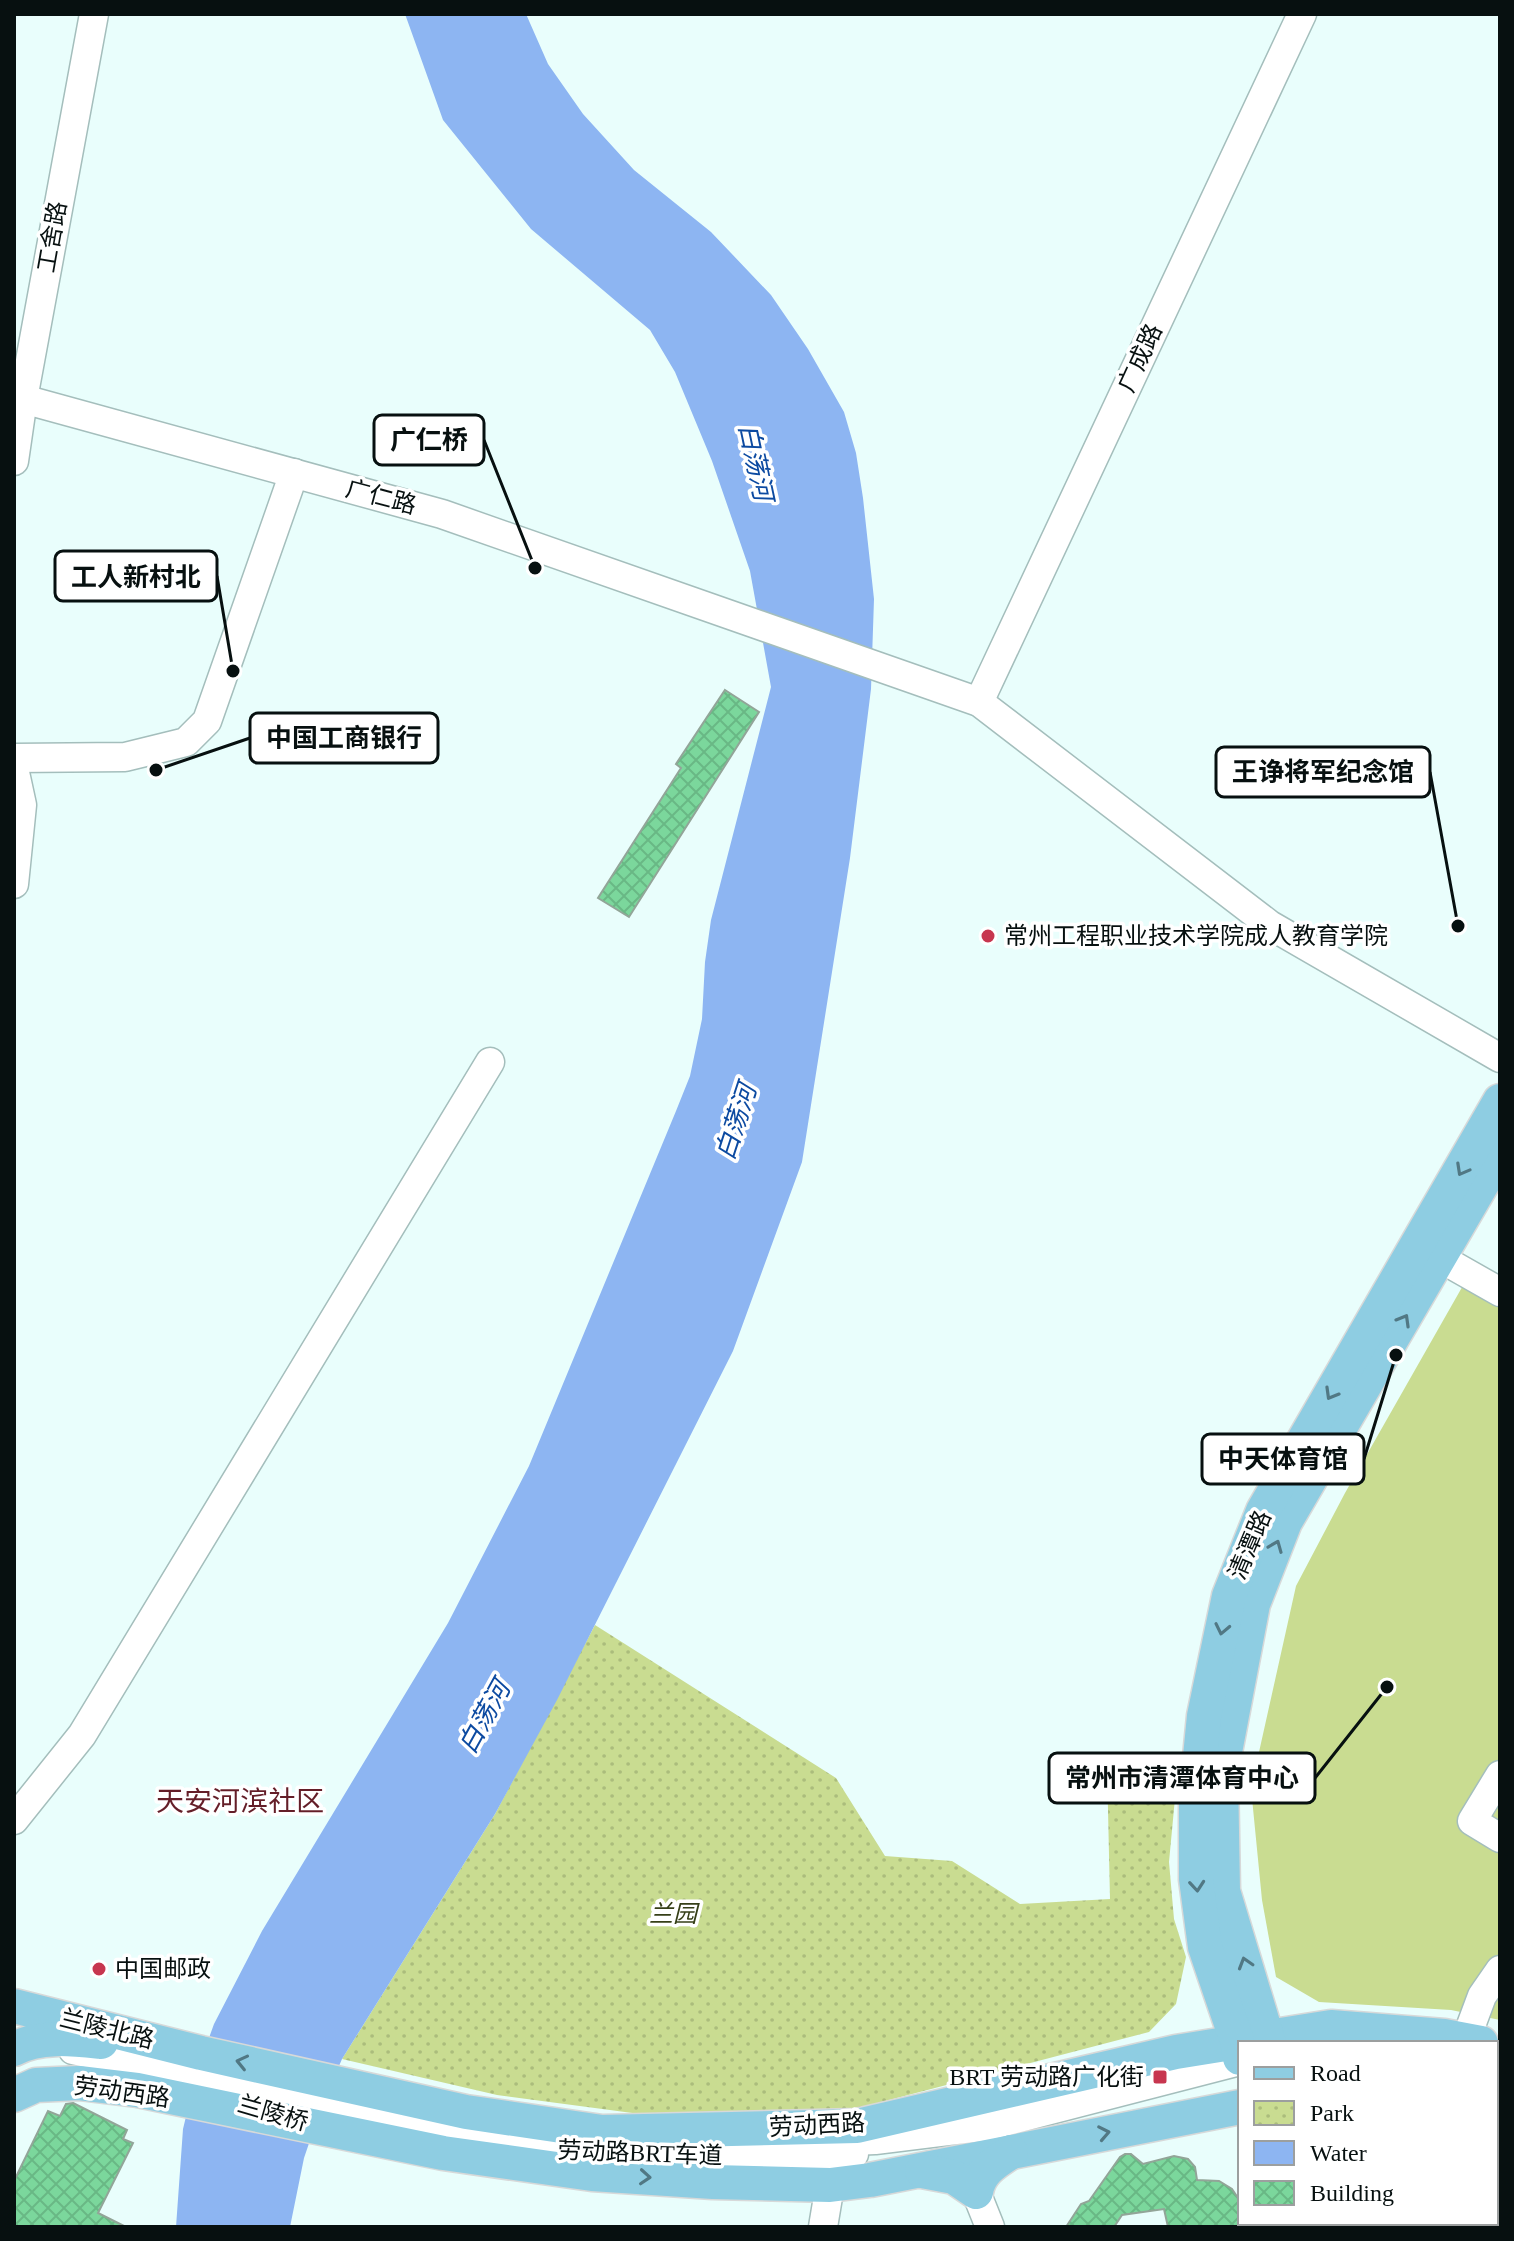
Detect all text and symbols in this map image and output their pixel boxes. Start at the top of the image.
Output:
street label: 工舍路 [33,199,71,275]
street label: 广成路 [1113,320,1167,396]
callout: 广仁桥 [374,415,484,465]
water label: 白荡河 [733,421,779,508]
text: 广仁桥 [390,426,468,455]
street label: 广仁路 [343,475,419,519]
callout: 工人新村北 [55,551,217,601]
text: 工人新村北 [71,563,201,592]
callout: 中国工商银行 [250,713,438,763]
text: 中国工商银行 [266,724,422,753]
callout: 王诤将军纪念馆 [1216,747,1430,797]
text: 王诤将军纪念馆 [1232,758,1414,787]
place label: 常州工程职业技术学院成人教育学院 [1004,923,1388,949]
marker: 常州工程职业技术学院成人教育学院 [979,927,997,945]
water label: 白荡河 [711,1076,764,1164]
one-way arrow [1456,1161,1472,1175]
one-way arrow [1394,1314,1410,1329]
one-way arrow [1325,1385,1341,1400]
callout: 中天体育馆 [1202,1434,1364,1484]
text: 中天体育馆 [1218,1445,1348,1474]
street label: 清潭路 [1224,1507,1276,1583]
one-way arrow [1266,1540,1283,1554]
one-way arrow [1214,1621,1231,1635]
water label: 白荡河 [453,1672,518,1758]
callout: 常州市清潭体育中心 [1049,1753,1315,1803]
text: 常州市清潭体育中心 [1065,1764,1299,1793]
district label: 天安河滨社区 [156,1786,324,1817]
one-way arrow [1189,1880,1206,1893]
park label: 兰园 [649,1901,700,1927]
place label: 中国邮政 [115,1956,211,1982]
one-way arrow [1238,1957,1254,1970]
marker: 中国邮政 [90,1960,108,1978]
street label: 兰陵北路 [57,2005,157,2053]
legend [1238,2041,1498,2225]
one-way arrow [236,2055,250,2072]
text: Road [1310,2060,1361,2086]
place label: BRT 劳动路广化街 [949,2064,1144,2090]
marker: BRT 劳动路广化街 [1151,2068,1169,2086]
street label: 劳动西路 [73,2072,171,2112]
street label: 兰陵桥 [235,2091,311,2135]
text: Park [1310,2100,1354,2126]
street label: 劳动西路 [768,2110,866,2140]
one-way arrow [1097,2126,1111,2143]
street label: 劳动路BRT车道 [557,2137,723,2169]
text: Water [1310,2140,1367,2166]
one-way arrow [639,2168,652,2185]
text: Building [1310,2180,1394,2206]

